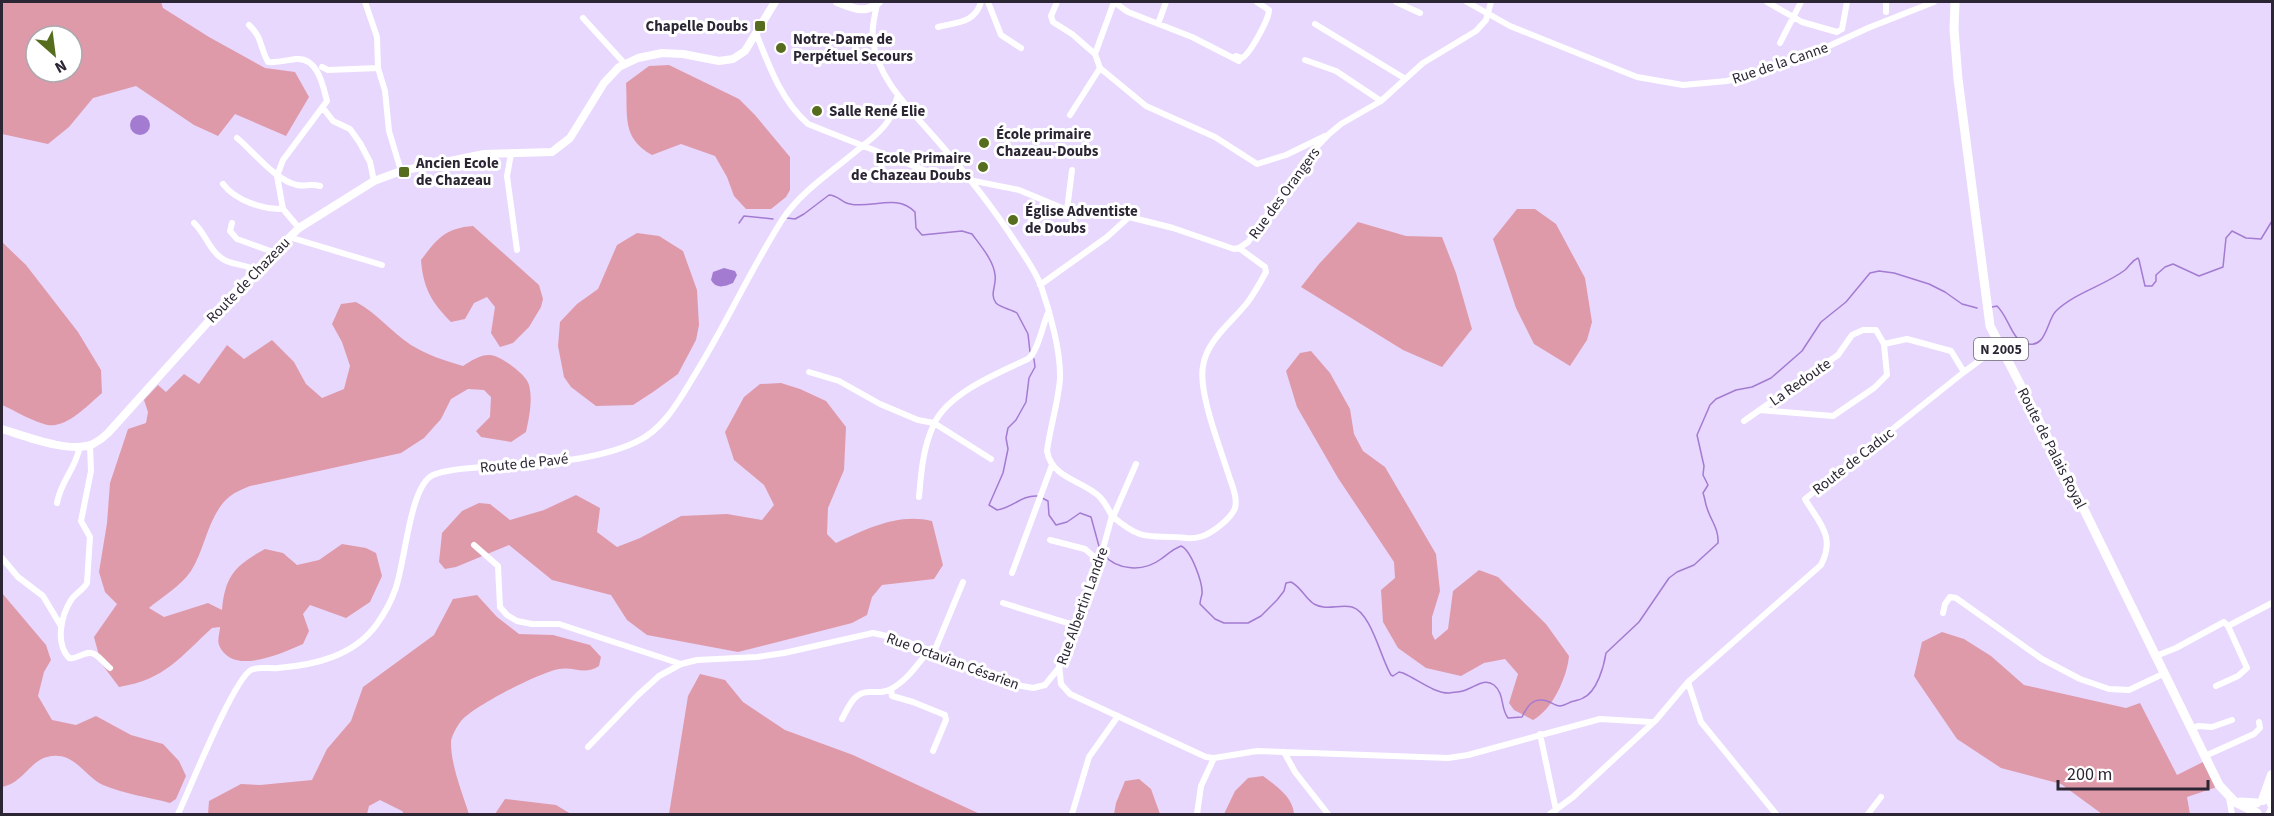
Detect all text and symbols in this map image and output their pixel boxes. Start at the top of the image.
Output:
place label: Chapelle Doubs [646,16,748,37]
marker: Chapelle Doubs [753,19,767,33]
north arrow [24,24,84,84]
place label: Notre-Dame de Perpétuel Secours [793,29,913,67]
street label: Rue de la Canne [1729,37,1831,90]
marker: Notre-Dame de Perpétuel Secours [774,41,788,55]
text: N [51,54,70,79]
place label: Salle René Elie [829,101,925,122]
marker: Salle René Elie [810,104,824,118]
place label: École primaire Chazeau-Doubs [996,124,1099,162]
marker: École primaire Chazeau-Doubs [977,136,991,150]
street label: Rue des Orangers [1244,143,1325,244]
place label: Ecole Primaire de Chazeau Doubs [851,148,971,186]
place label: Ancien Ecole de Chazeau [415,153,499,191]
marker: Ecole Primaire de Chazeau Doubs [976,160,990,174]
marker: Ancien Ecole de Chazeau [397,165,411,179]
place label: Église Adventiste de Doubs [1025,201,1138,239]
marker: Église Adventiste de Doubs [1006,213,1020,227]
street label: Route de Chazeau [202,233,295,328]
road number: N 2005 [1974,338,2028,360]
street label: La Redoute [1765,354,1835,411]
street label: Route de Palais Royal [2012,384,2091,512]
street label: Route de Caduc [1808,423,1899,500]
street label: Route de Pavé [479,448,569,479]
street label: Rue Albertin Landre [1051,544,1114,668]
street label: Rue Octavian Césarien [883,628,1022,695]
scale bar [2058,753,2208,791]
text: 200 m [2067,762,2112,787]

